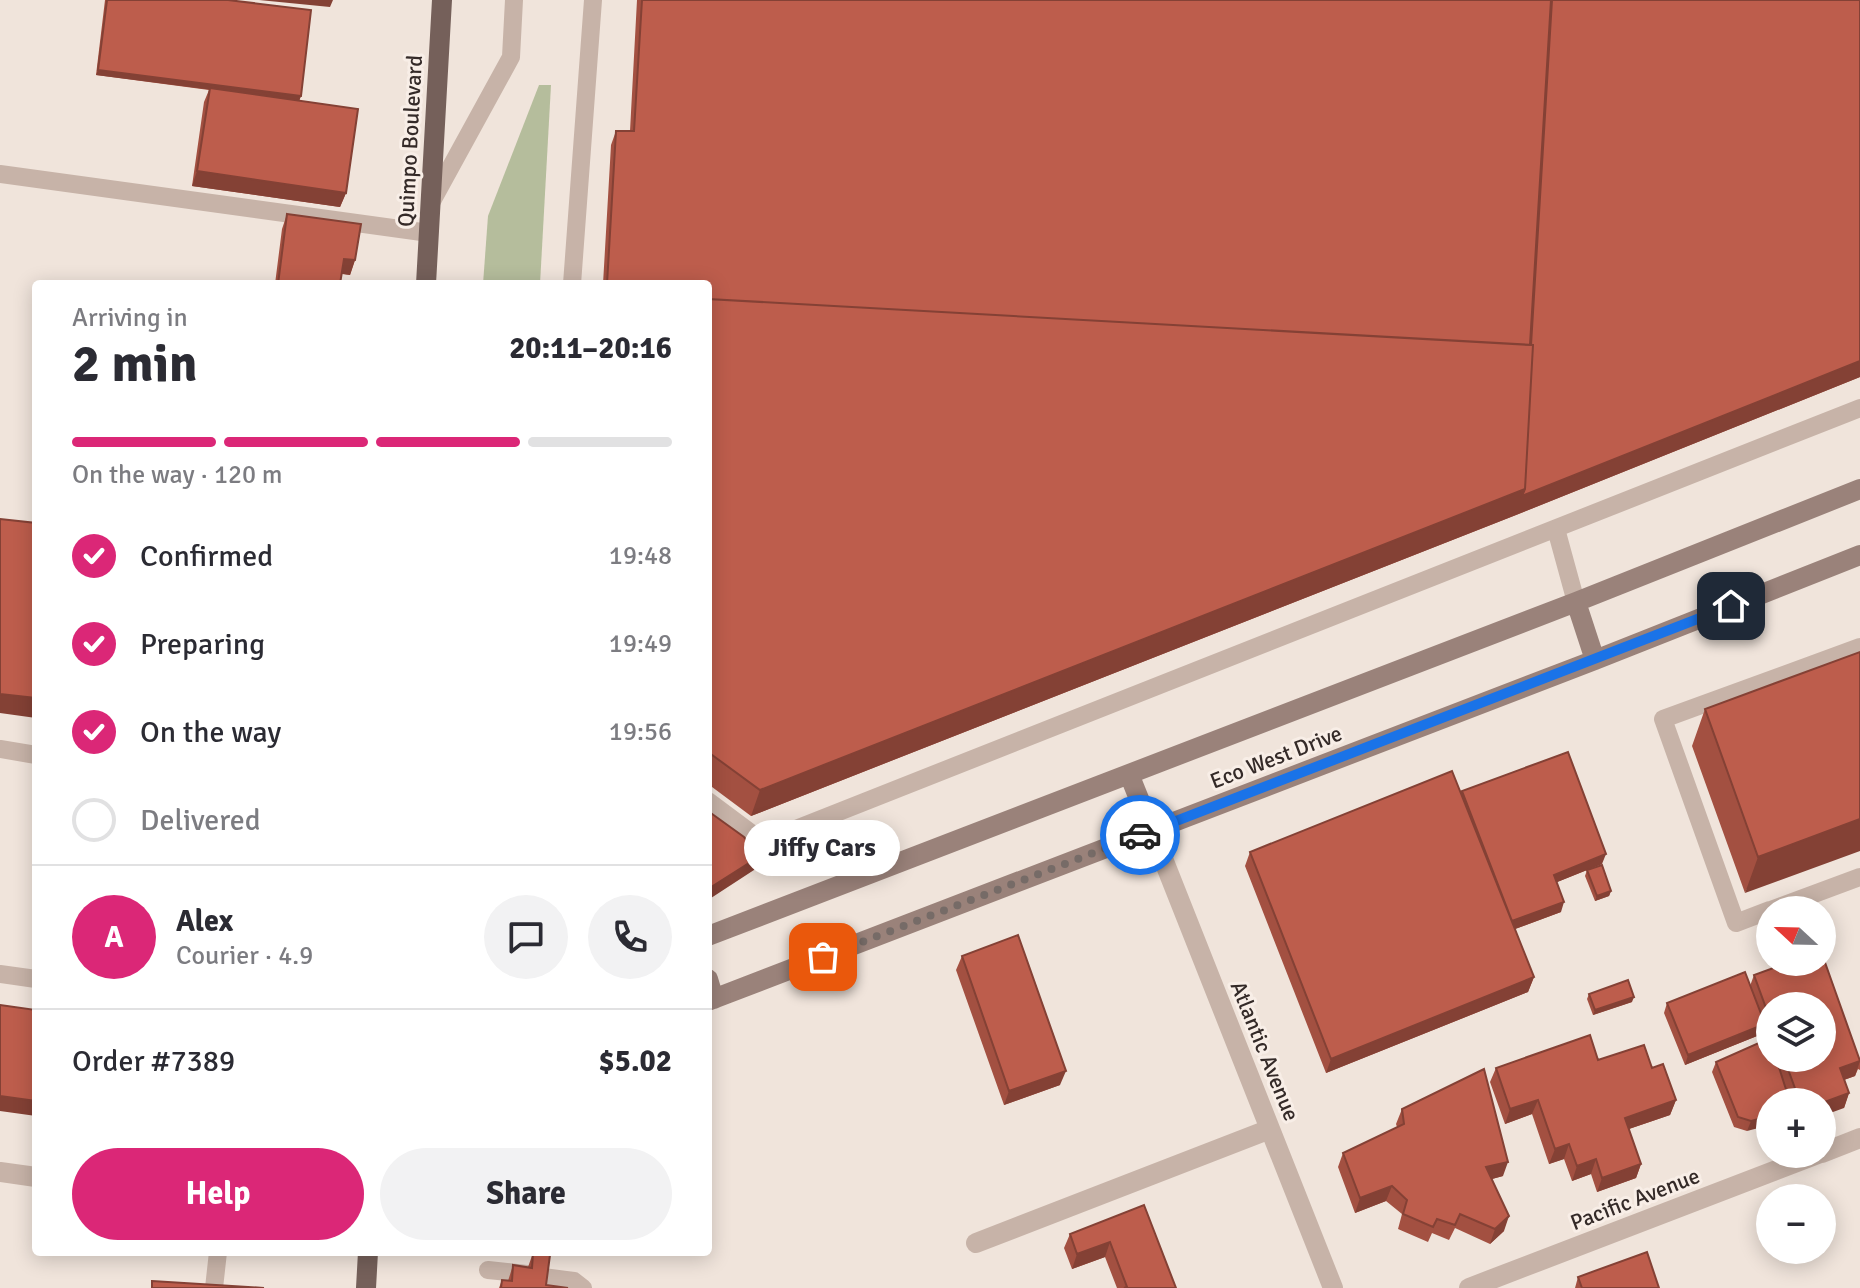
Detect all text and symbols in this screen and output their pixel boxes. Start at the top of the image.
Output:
street label: Quimpo Boulevard [392,54,428,228]
text: Arriving in [72,302,188,334]
text: 20:11–20:16 [509,330,672,367]
text: 2 min [72,332,198,396]
text: On the way · 120 m [72,459,282,491]
icon: check [72,534,116,578]
text: Confirmed [140,538,273,575]
text: 19:48 [609,540,672,572]
pin [1697,572,1765,640]
icon: home [1709,584,1753,628]
icon: check [72,622,116,666]
text: Preparing [140,626,265,663]
text: 19:49 [609,628,672,660]
icon: check [72,710,116,754]
text: On the way [140,714,281,751]
text: 19:56 [609,716,672,748]
street label: Eco West Drive [1206,719,1346,795]
courier [1100,795,1180,875]
text: Delivered [140,802,261,839]
icon: car [1118,813,1162,857]
callout: Jiffy Cars [745,821,901,877]
text: Jiffy Cars [768,832,876,864]
button: chat [484,895,568,979]
button: phone [588,895,672,979]
north arrow [1756,896,1836,976]
map controls [1756,896,1836,1264]
text: Alex [176,903,233,940]
text: A [104,919,124,956]
pin [789,923,857,991]
icon: bag [801,935,845,979]
text: Courier · 4.9 [176,940,313,972]
street label: Atlantic Avenue [1225,977,1305,1125]
button: layers [1756,992,1836,1072]
text: Order #7389 [72,1043,235,1080]
text: $5.02 [599,1043,672,1080]
button: + [1756,1088,1836,1168]
button: Help [72,1148,364,1240]
button: Share [380,1148,672,1240]
street label: Pacific Avenue [1567,1162,1703,1236]
button: − [1756,1184,1836,1264]

